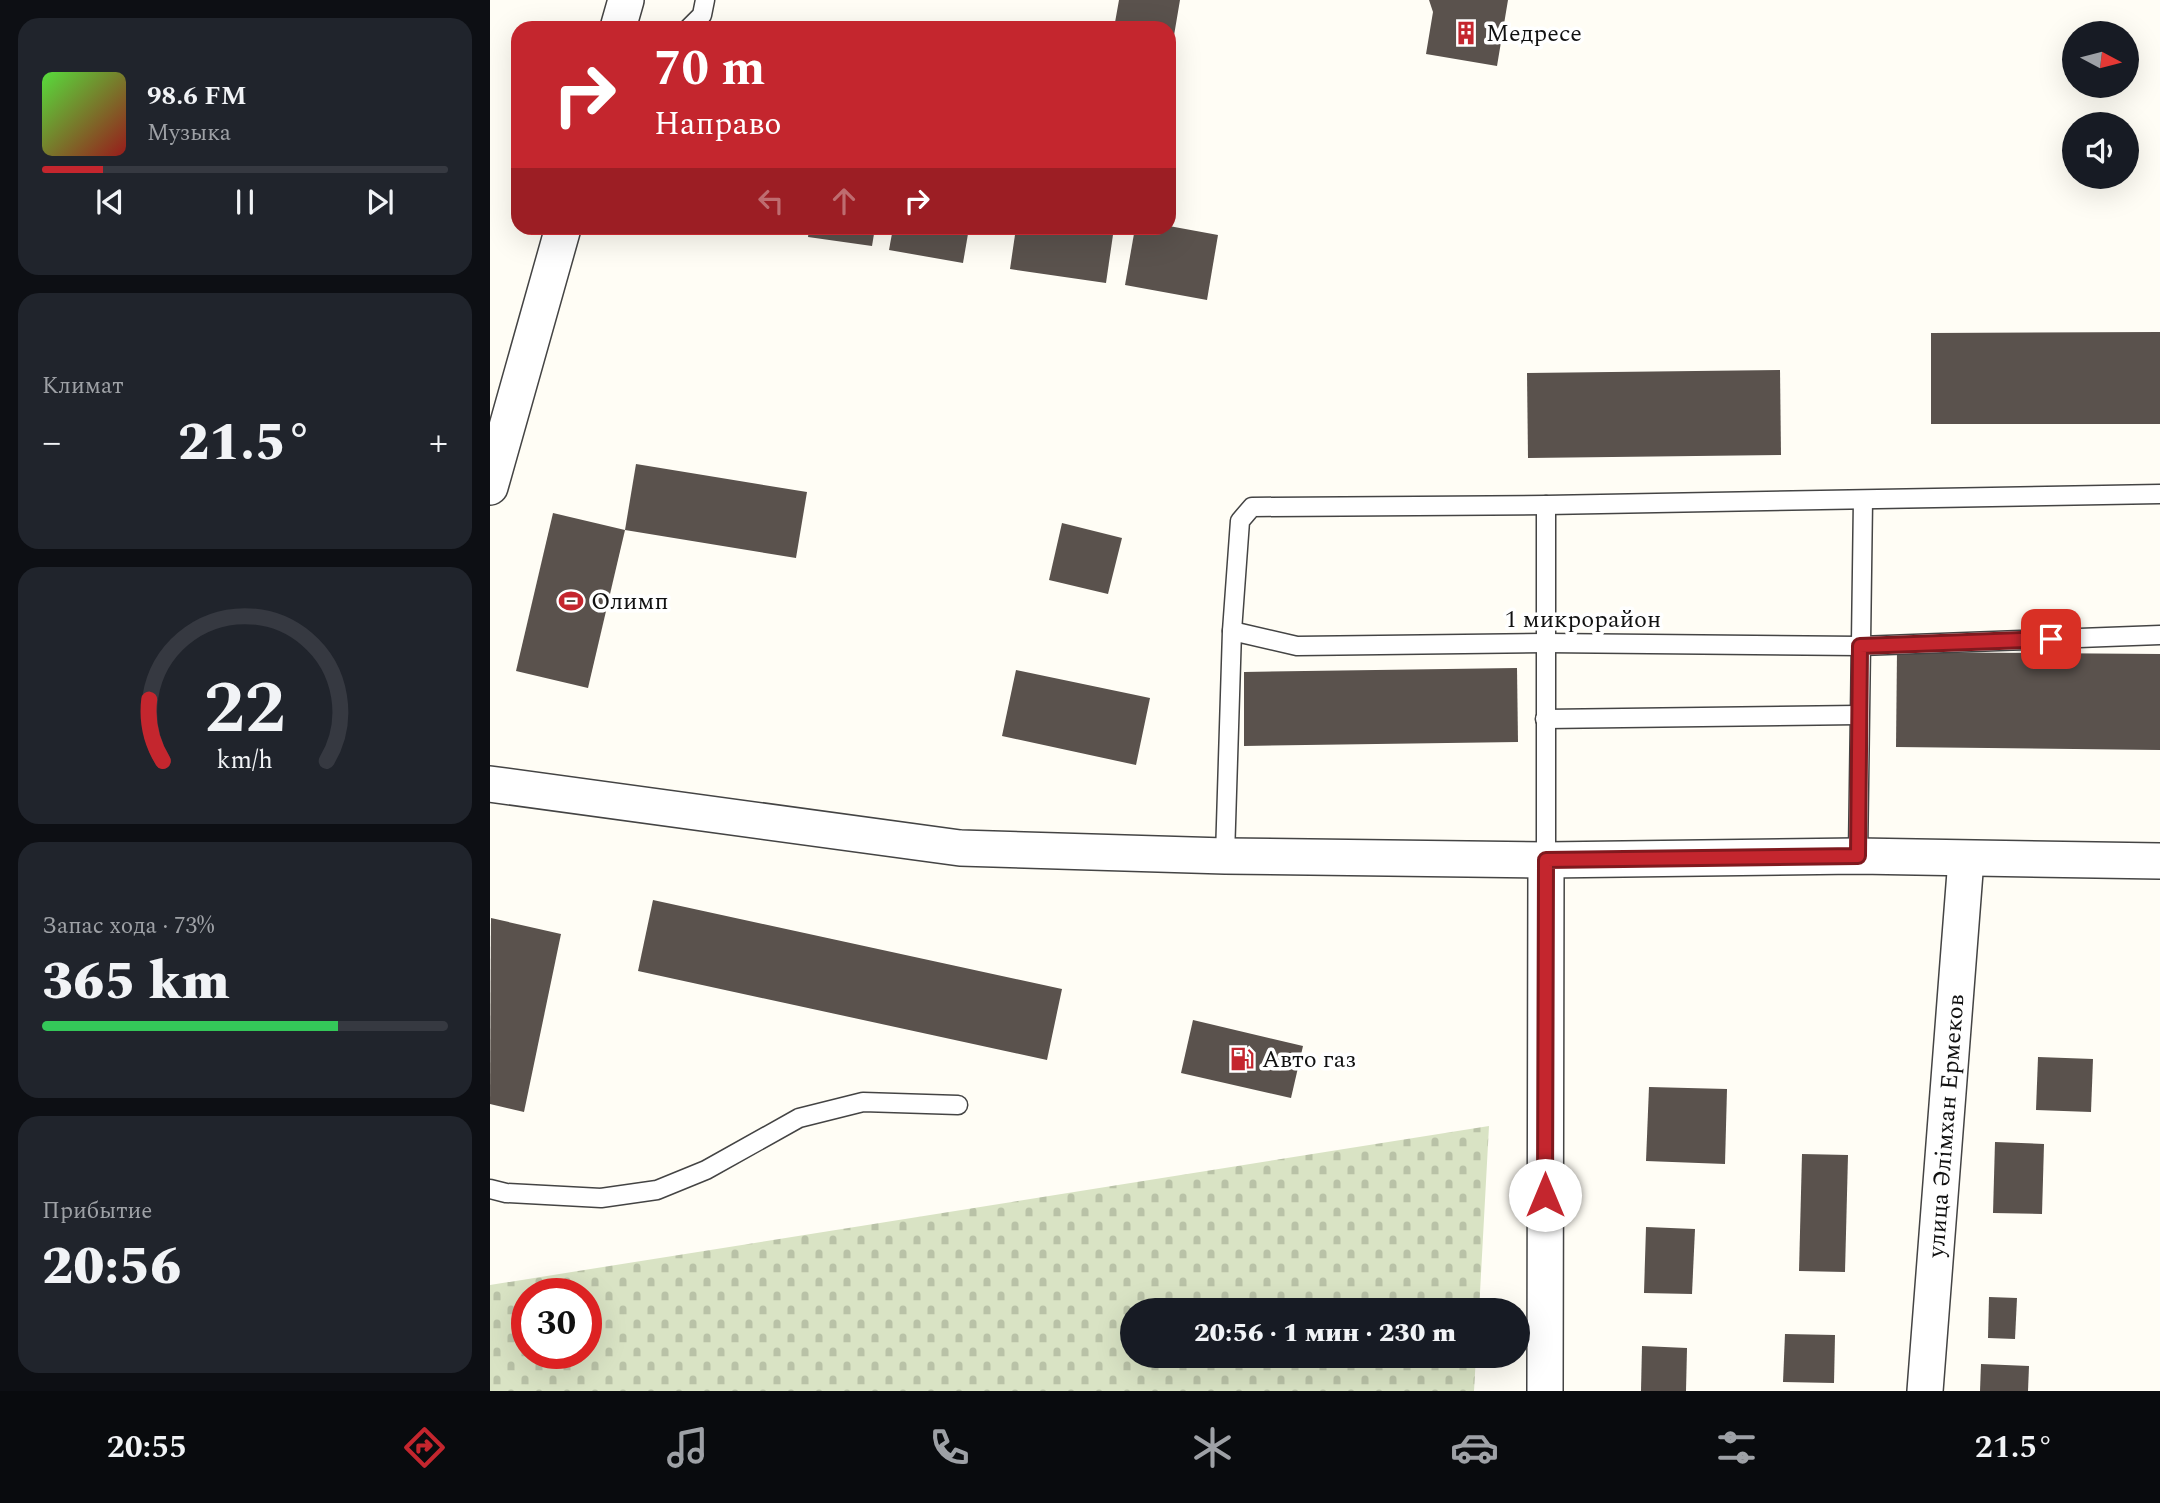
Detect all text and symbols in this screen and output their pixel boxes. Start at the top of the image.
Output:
place label: Медресе [1486,16,1582,52]
building icon: Медресе [1452,19,1480,47]
north arrow [2062,21,2138,98]
map controls [2062,21,2139,189]
text: 70 m [654,32,765,107]
icon: right [539,49,630,140]
text: 98.6 FM [147,76,247,116]
text: Направо [654,100,781,149]
button: sound [2062,112,2139,189]
text: Музыка [147,116,231,151]
icon: left [752,182,790,220]
icon: ahead [825,182,863,220]
icon: right [898,182,936,220]
icon: previous [91,183,129,221]
icon: pause [226,183,264,221]
icon: next [361,183,399,221]
text: Климат [42,369,124,404]
text: 21.5° [178,404,312,483]
text: − [42,414,61,472]
text: + [429,414,448,472]
place label: Олимп [591,584,668,620]
sports icon: Олимп [557,587,585,615]
street label: 1 микрорайон [1505,602,1661,638]
pin [2021,609,2081,669]
icon: arrive [2032,620,2070,658]
text: 22 [204,655,286,766]
text: km/h [217,742,273,780]
text: Запас хода · 73% [42,909,214,944]
text: 365 km [42,943,230,1022]
street label: улица Әлімхан Ермеков [1918,993,1975,1260]
place label: Авто газ [1262,1042,1356,1078]
fuel station icon: Авто газ [1228,1045,1256,1073]
position arrow [1508,1158,1582,1232]
text: Прибытие [42,1194,153,1229]
text: 20:56 [42,1228,181,1307]
speed limit sign: 30 [511,1278,602,1369]
text: 20:56 · 1 мин · 230 m [1194,1313,1456,1353]
text: 20:55 [107,1423,187,1472]
icon: directions [400,1423,449,1472]
icon: music [663,1423,712,1472]
icon: phone [925,1423,974,1472]
icon: climate [1188,1423,1237,1472]
icon: car [1450,1423,1499,1472]
icon: filters [1712,1423,1761,1472]
text: 21.5° [1975,1423,2053,1472]

